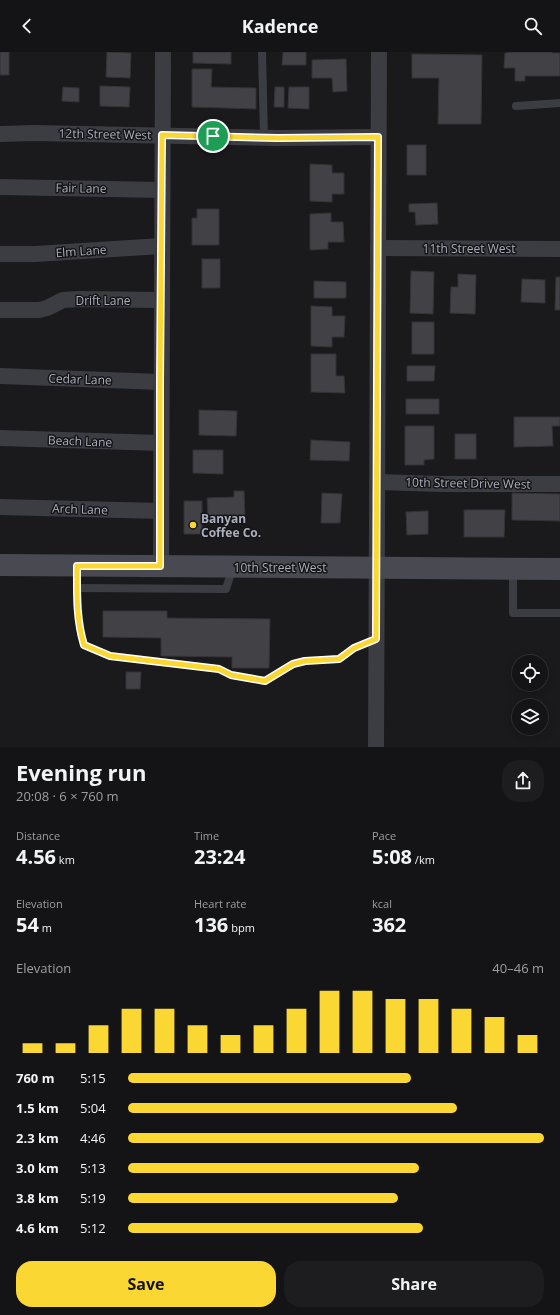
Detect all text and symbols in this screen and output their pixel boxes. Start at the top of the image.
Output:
text: Kadence [242,14,318,38]
icon: back [16,15,38,37]
icon: search [522,15,544,37]
pin [196,119,230,153]
street label: 12th Street West [58,125,152,143]
icon: arrive [202,125,224,147]
street label: Fair Lane [55,179,107,197]
street label: 11th Street West [423,240,515,257]
street label: Elm Lane [55,241,107,261]
street label: Drift Lane [75,292,131,309]
street label: Cedar Lane [48,369,112,389]
street label: Beach Lane [48,431,113,451]
street label: 10th Street Drive West [405,473,531,493]
street label: Arch Lane [52,500,108,518]
place label: Banyan Coffee Co. [201,510,261,541]
marker: Banyan Coffee Co. [188,520,198,530]
street label: 10th Street West [234,559,326,576]
map controls [512,655,548,735]
button: locate [512,655,548,691]
button: layers [512,699,548,735]
text: Evening run [16,757,147,787]
button: share [502,760,544,802]
text: 20:08 · 6 × 760 m [16,787,119,805]
text: Distance [16,828,60,843]
text: Time [194,828,219,843]
text: Pace [372,828,396,843]
text: 4.56 [16,843,56,870]
text: 23:24 [194,843,245,870]
text: 5:08 [372,843,412,870]
text: km [56,852,75,867]
text: /km [412,852,435,867]
text: Elevation [16,896,63,911]
text: Heart rate [194,896,246,911]
text: kcal [372,896,392,911]
text: 54 [16,911,39,938]
text: 136 [194,911,228,938]
text: 362 [372,911,406,938]
text: m [39,920,52,935]
text: bpm [228,920,255,935]
text: Elevation [16,959,71,977]
text: 40–46 m [492,959,544,977]
text: 760 m [16,1069,54,1087]
text: 5:15 [80,1069,106,1087]
text: 1.5 km [16,1099,59,1117]
text: 5:04 [80,1099,106,1117]
text: 2.3 km [16,1129,59,1147]
text: 4:46 [80,1129,106,1147]
text: 3.0 km [16,1159,59,1177]
text: 5:13 [80,1159,106,1177]
text: 3.8 km [16,1189,59,1207]
text: 5:19 [80,1189,106,1207]
text: 4.6 km [16,1219,59,1237]
text: 5:12 [80,1219,106,1237]
button: Save [16,1261,276,1307]
button: Share [284,1261,544,1307]

